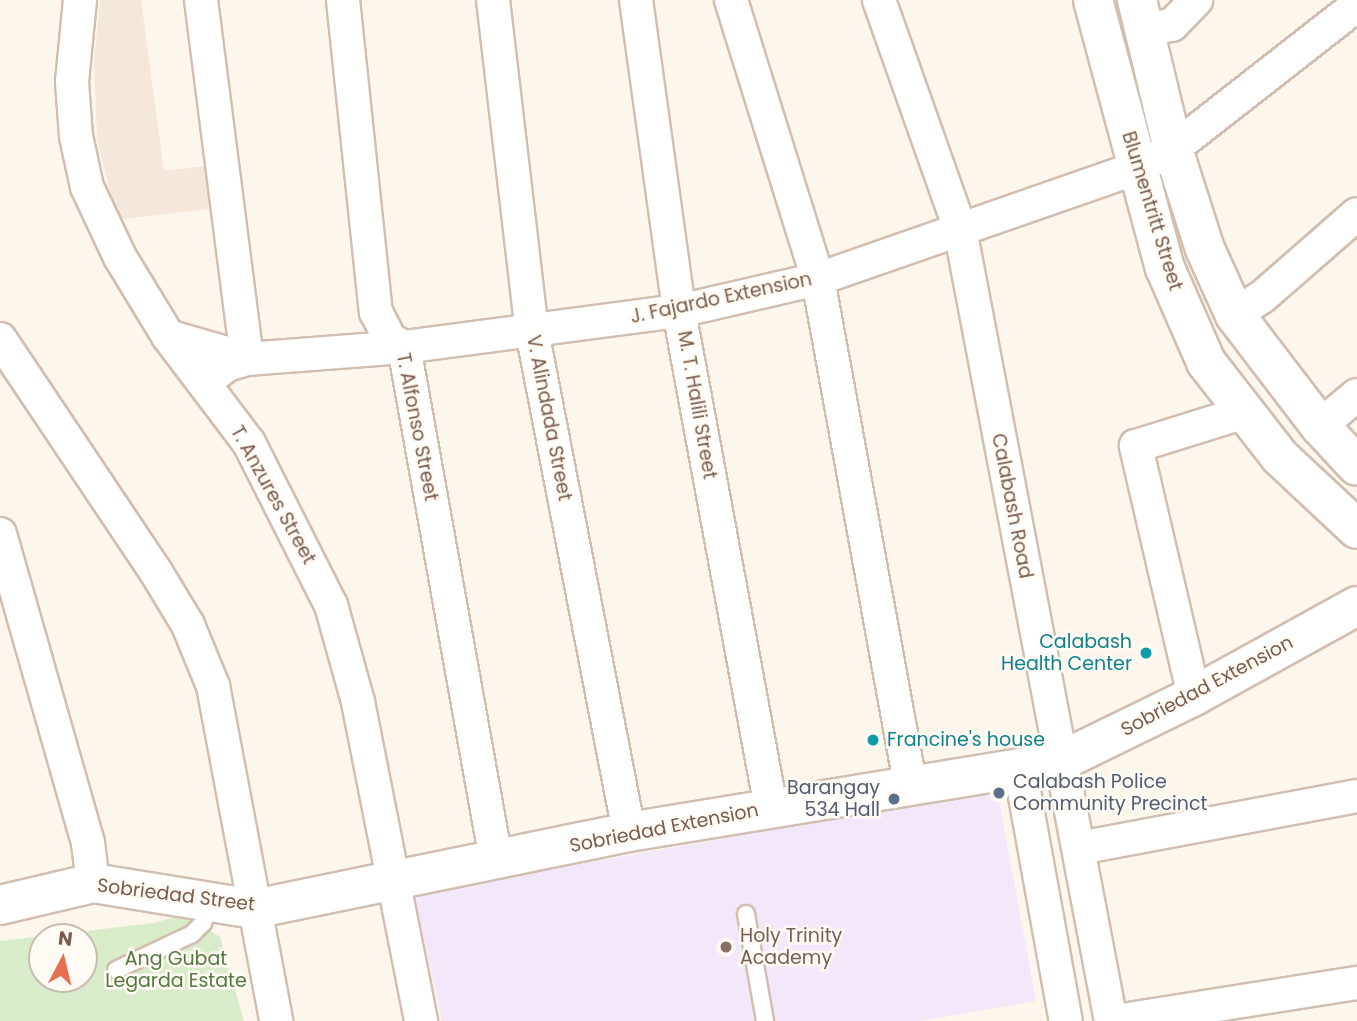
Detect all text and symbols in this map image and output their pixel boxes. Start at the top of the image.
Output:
street label: Blumentritt Street [1117,129,1187,293]
street label: J. Fajardo Extension [628,268,814,328]
street label: M. T. Halili Street [673,329,721,481]
street label: V. Alindada Street [522,333,576,503]
street label: T. Alfonso Street [391,351,443,503]
street label: T. Anzures Street [226,422,320,568]
street label: Calabash Road [987,432,1037,580]
place label: Calabash Health Center [1001,631,1132,675]
street label: Sobriedad Extension [1117,631,1297,741]
marker: Calabash Health Center [1138,645,1154,661]
place label: Francine's house [887,729,1045,751]
marker: Francine's house [865,732,881,748]
place label: Calabash Police Community Precinct [1013,771,1207,815]
place label: Barangay 534 Hall [787,777,880,821]
marker: Calabash Police Community Precinct [991,785,1007,801]
marker: Barangay 534 Hall [886,791,902,807]
street label: Sobriedad Extension [568,798,760,858]
street label: Sobriedad Street [96,874,256,916]
north arrow [28,923,98,993]
text: N [57,924,74,953]
place label: Holy Trinity Academy [740,925,842,969]
marker: Holy Trinity Academy [718,939,734,955]
park label: Ang Gubat Legarda Estate [105,948,247,992]

